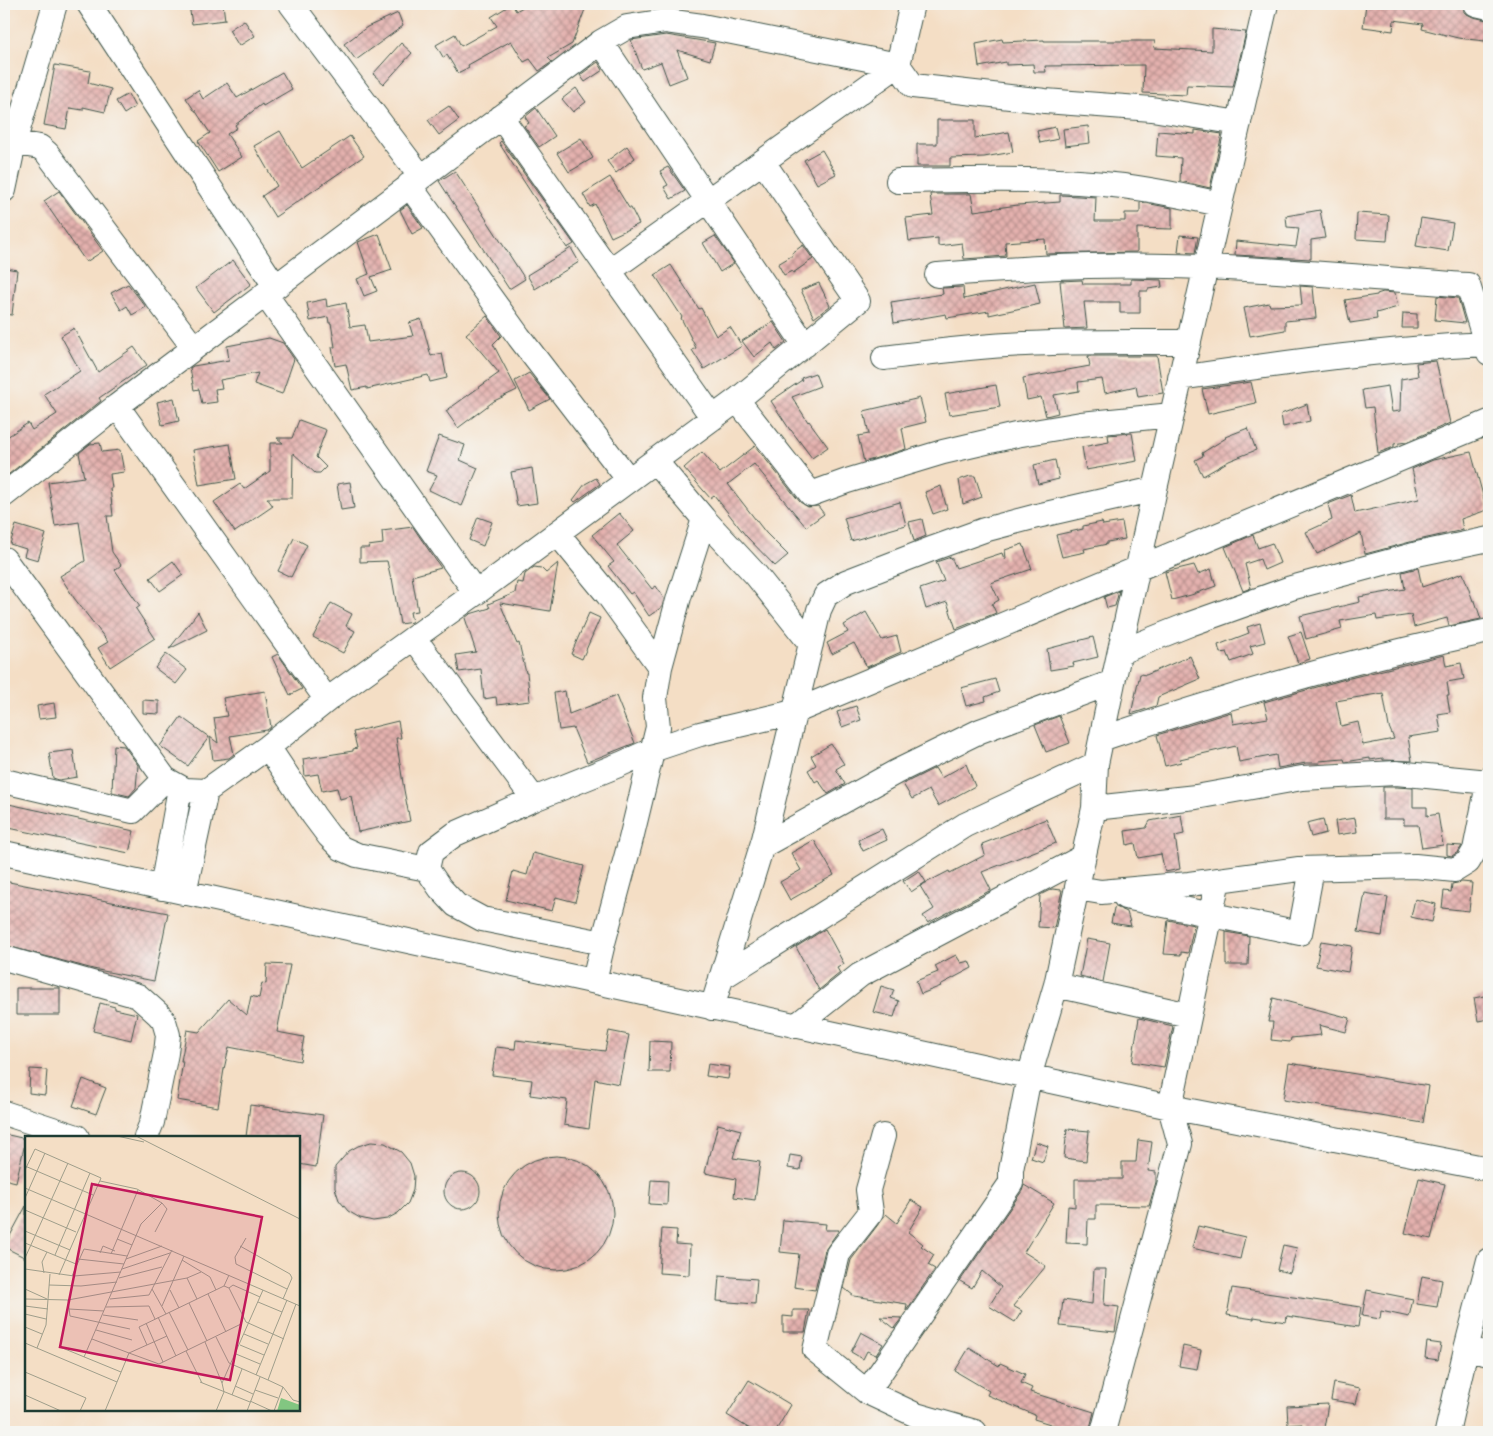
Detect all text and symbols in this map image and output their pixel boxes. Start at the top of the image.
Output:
inset map [25,1136,300,1411]

